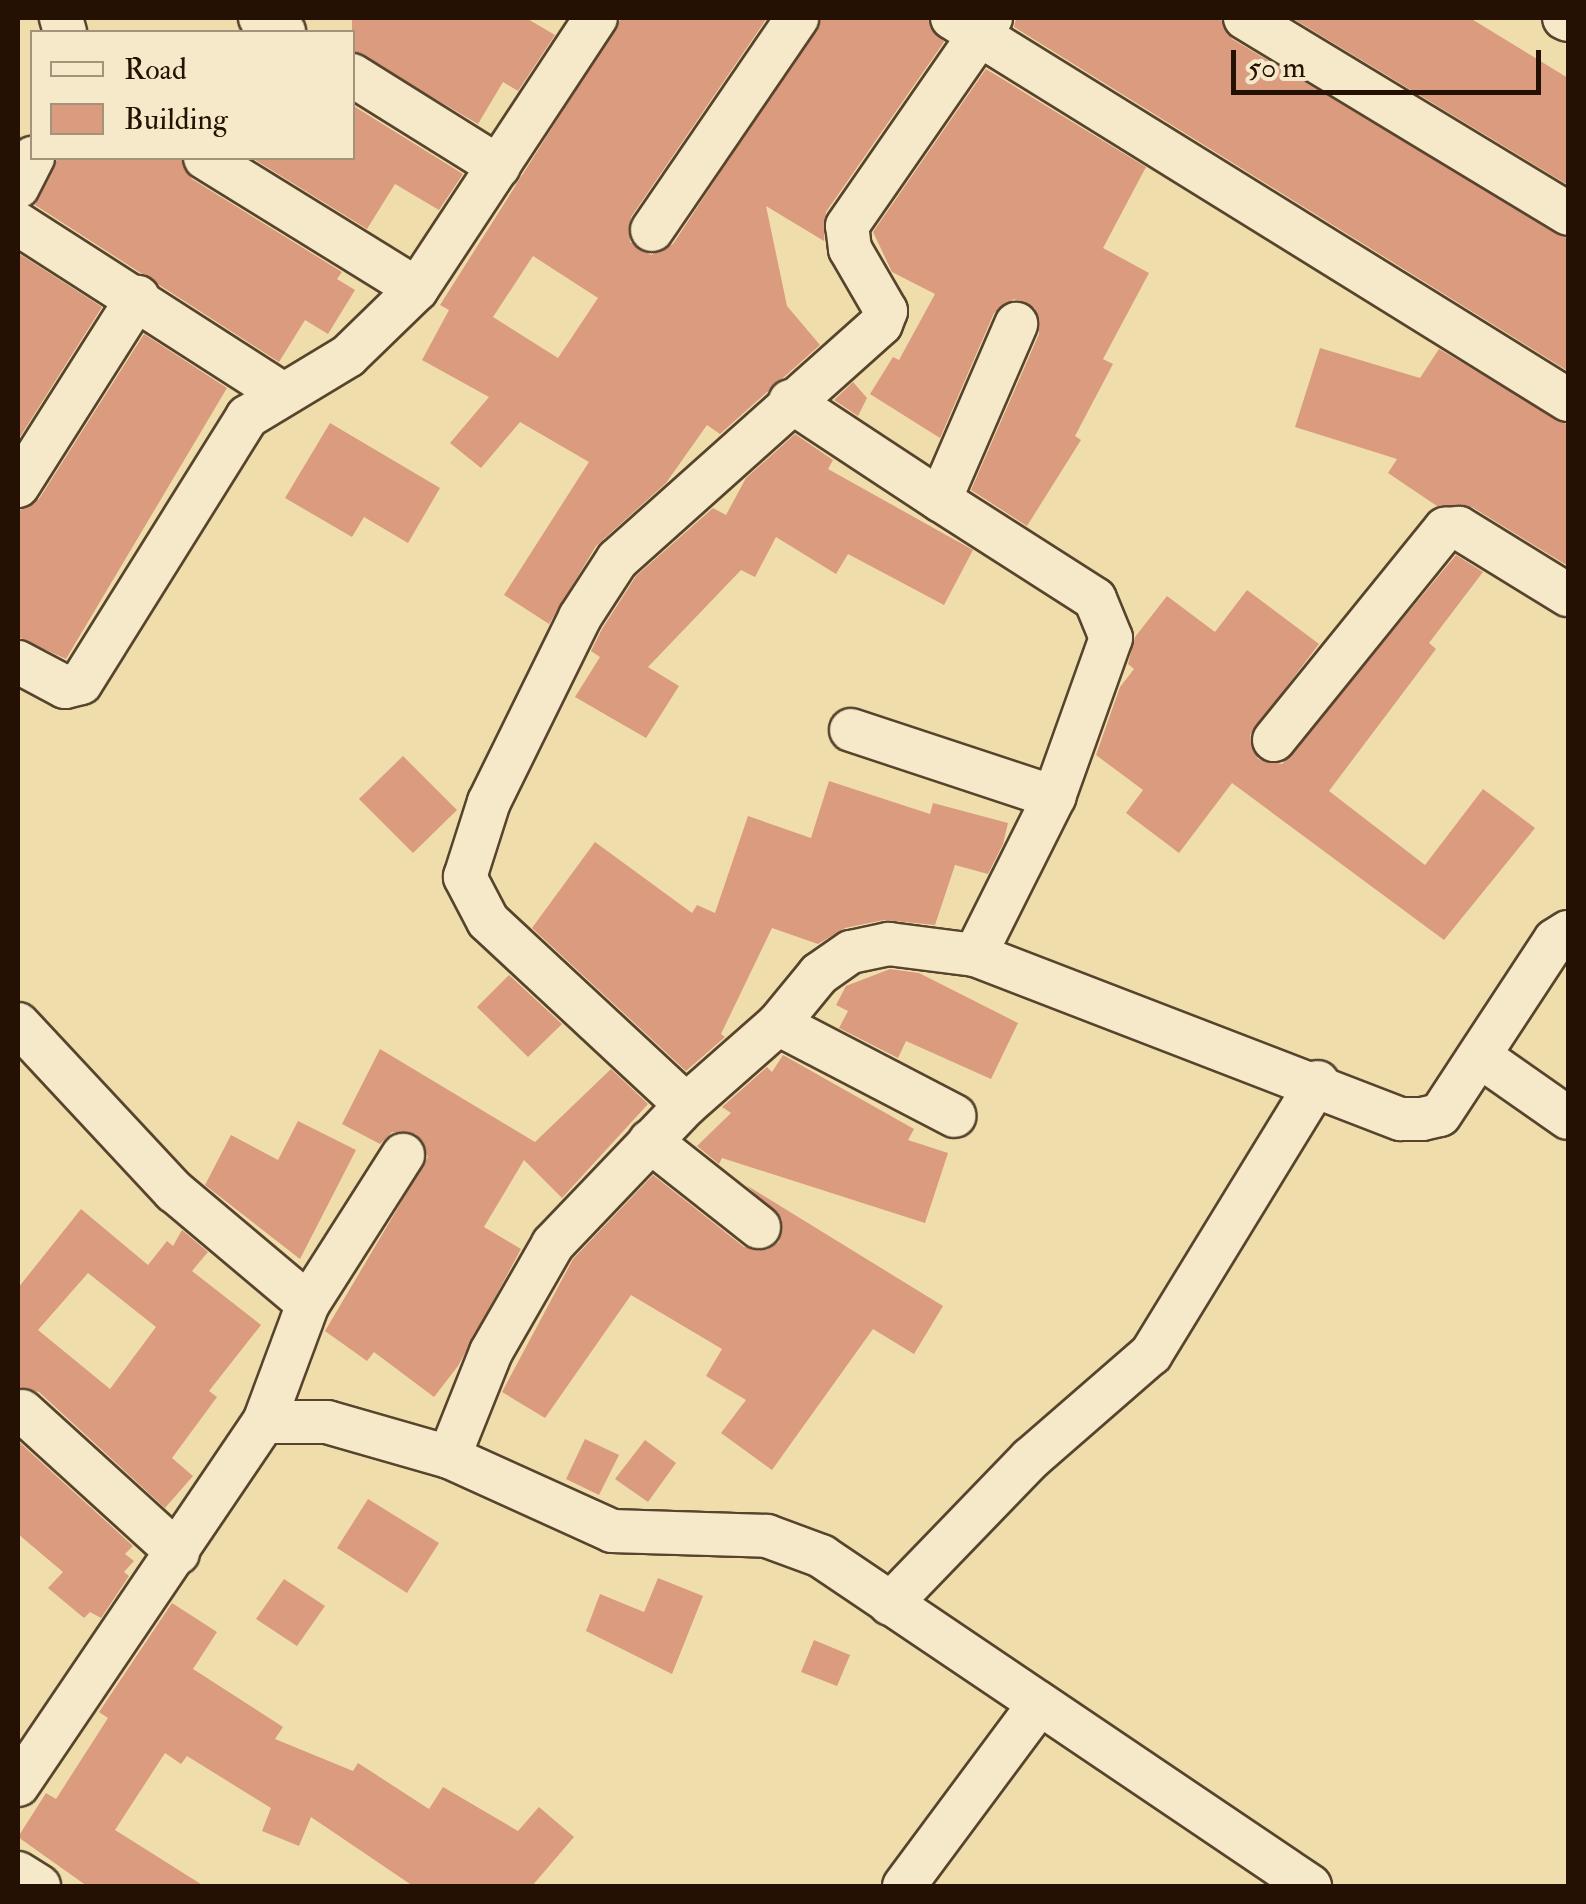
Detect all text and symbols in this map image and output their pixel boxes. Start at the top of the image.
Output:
legend [30,30,355,160]
scale bar [1236,30,1546,92]
text: 50 m [1248,49,1306,86]
text: Road [124,51,187,88]
text: Building [124,101,228,138]

